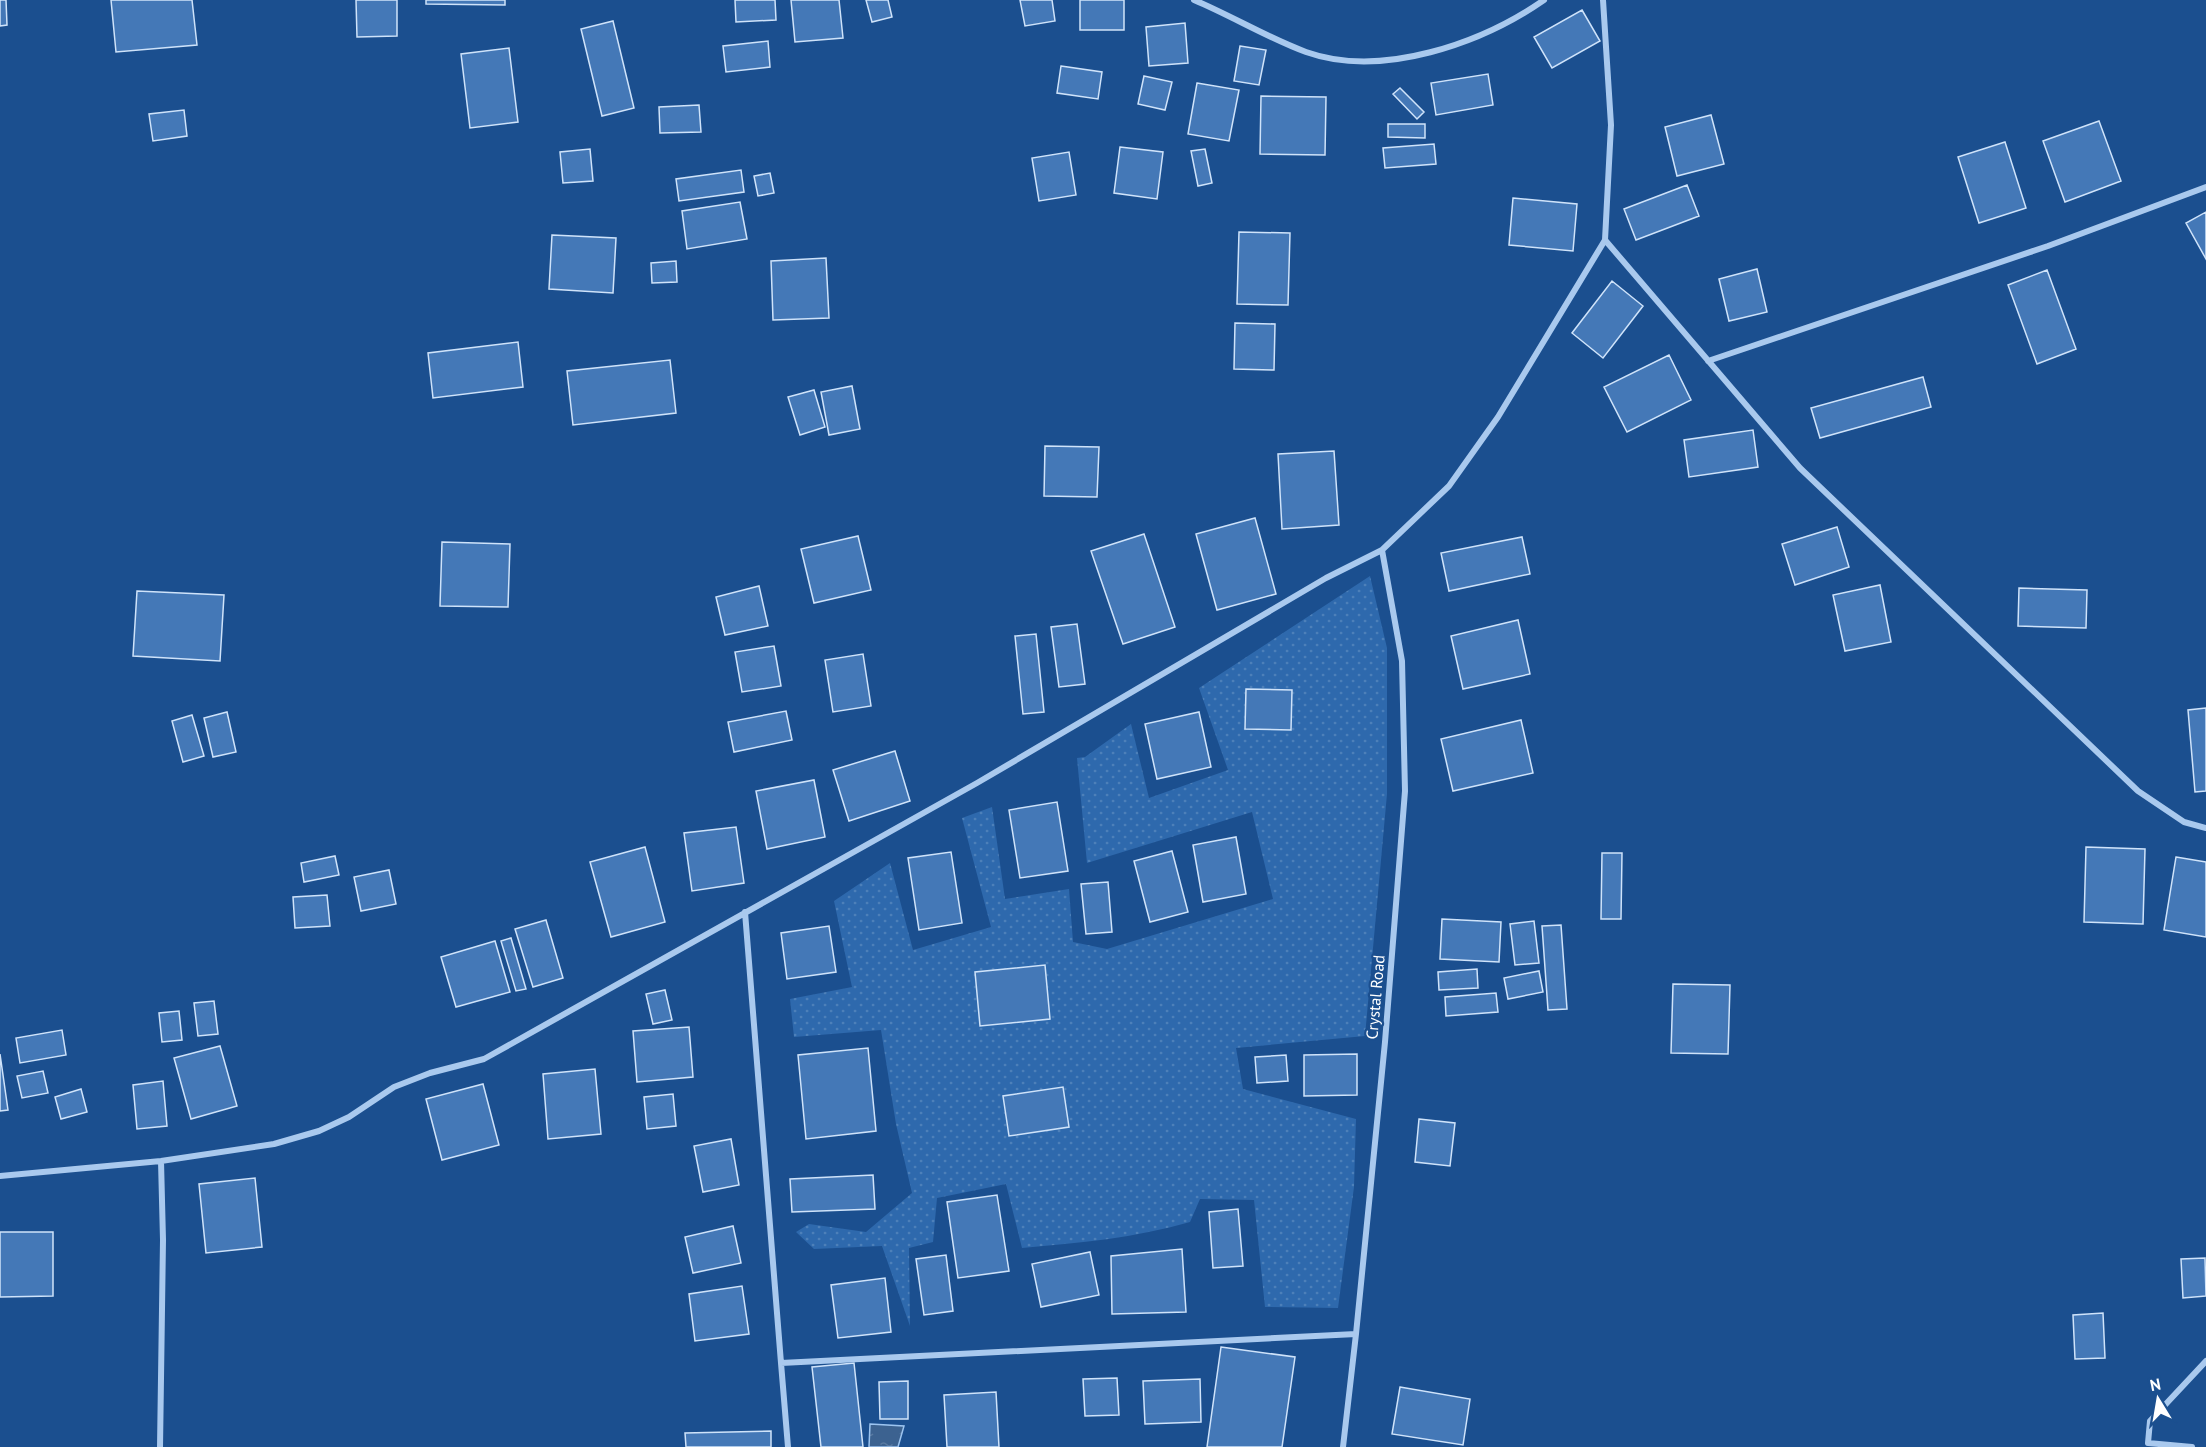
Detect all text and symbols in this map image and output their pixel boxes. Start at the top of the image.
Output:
street label: Crystal Road [1361,954,1389,1040]
north arrow [2128,1369,2188,1429]
text: N [2148,1373,2162,1395]

